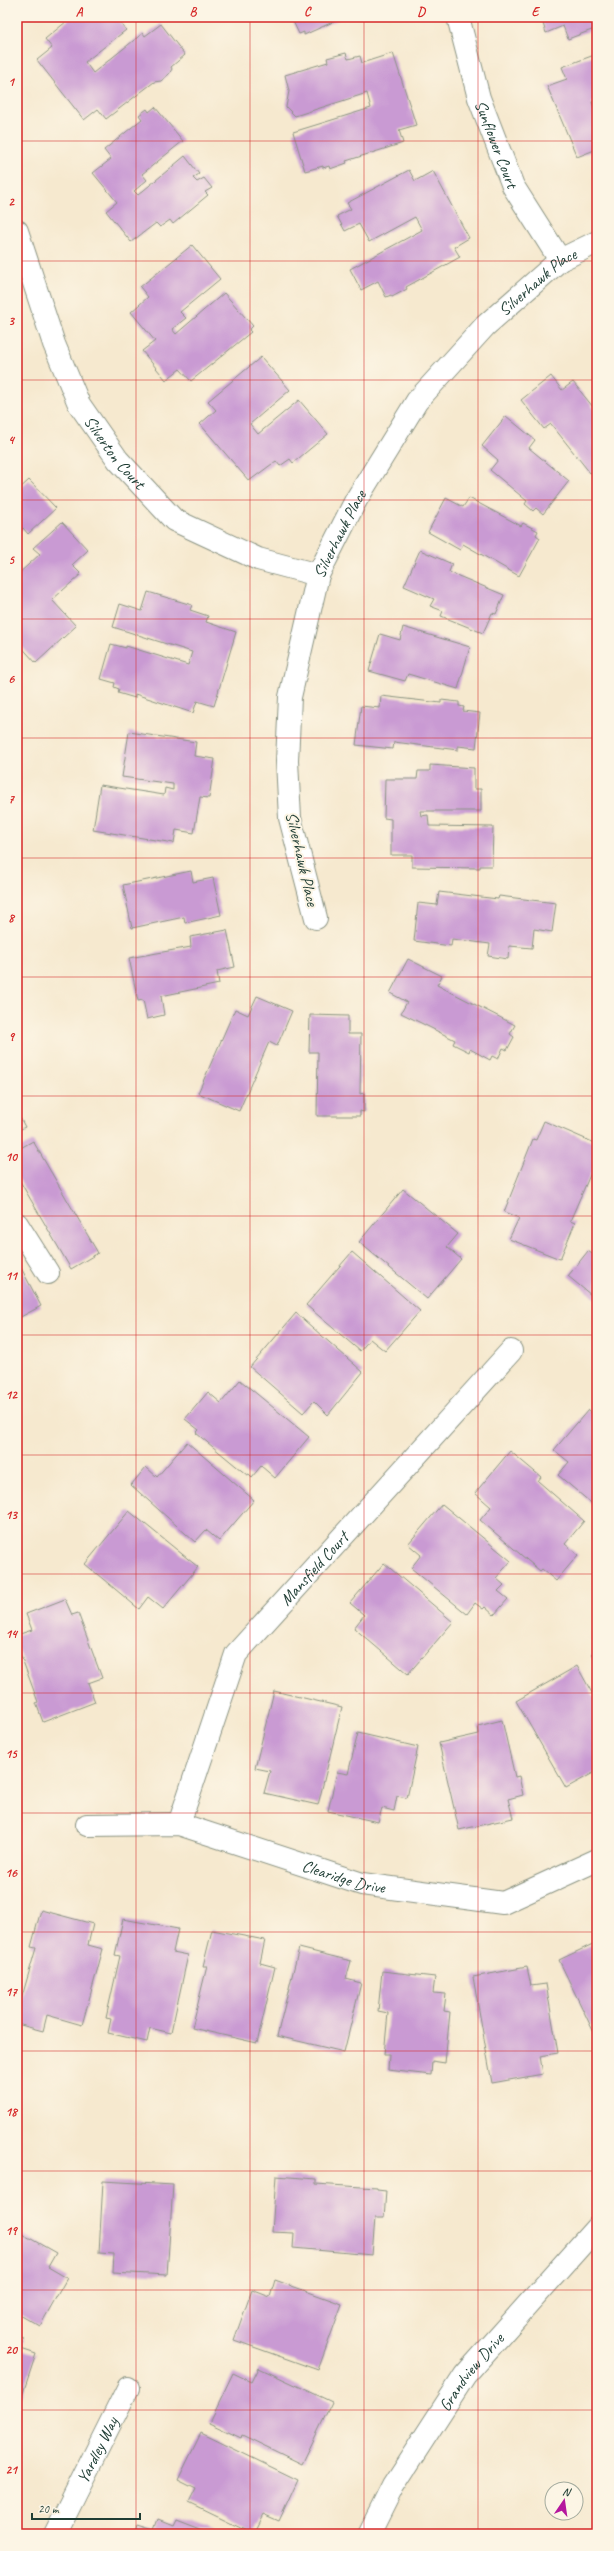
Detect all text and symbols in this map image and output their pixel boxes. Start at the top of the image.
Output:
text: A [76,4,84,20]
text: B [190,4,198,20]
text: C [304,4,312,20]
text: D [417,4,426,20]
text: E [532,4,541,20]
text: 1 [8,74,16,90]
street label: Sunflower Court [470,97,524,193]
text: 2 [8,194,15,210]
street label: Silverhawk Place [494,243,581,320]
text: 3 [8,313,15,329]
street label: Silverton Court [80,411,152,495]
text: 4 [8,432,16,448]
street label: Silverhawk Place [308,485,371,581]
text: 5 [8,552,15,568]
text: 6 [8,671,15,687]
text: 7 [8,791,15,807]
street label: Silverhawk Place [281,810,323,909]
text: 8 [8,910,16,926]
text: 9 [8,1029,15,1045]
text: 10 [5,1149,18,1165]
text: 11 [5,1268,19,1284]
text: 12 [5,1387,18,1403]
text: 13 [5,1507,18,1523]
street label: Mansfield Court [275,1525,354,1610]
text: 14 [5,1626,19,1642]
text: 15 [5,1746,18,1762]
street label: Clearidge Drive [300,1855,388,1898]
text: 16 [5,1865,18,1881]
text: 17 [5,1984,18,2000]
text: 18 [5,2104,19,2120]
text: 19 [5,2223,18,2239]
street label: Grandview Drive [434,2327,509,2415]
text: 20 [5,2342,18,2358]
street label: Yardley Way [72,2412,123,2486]
text: 21 [5,2462,19,2478]
north arrow [544,2481,584,2521]
text: N [561,2484,573,2499]
scale bar [32,2495,140,2521]
text: 20 m [38,2501,60,2517]

